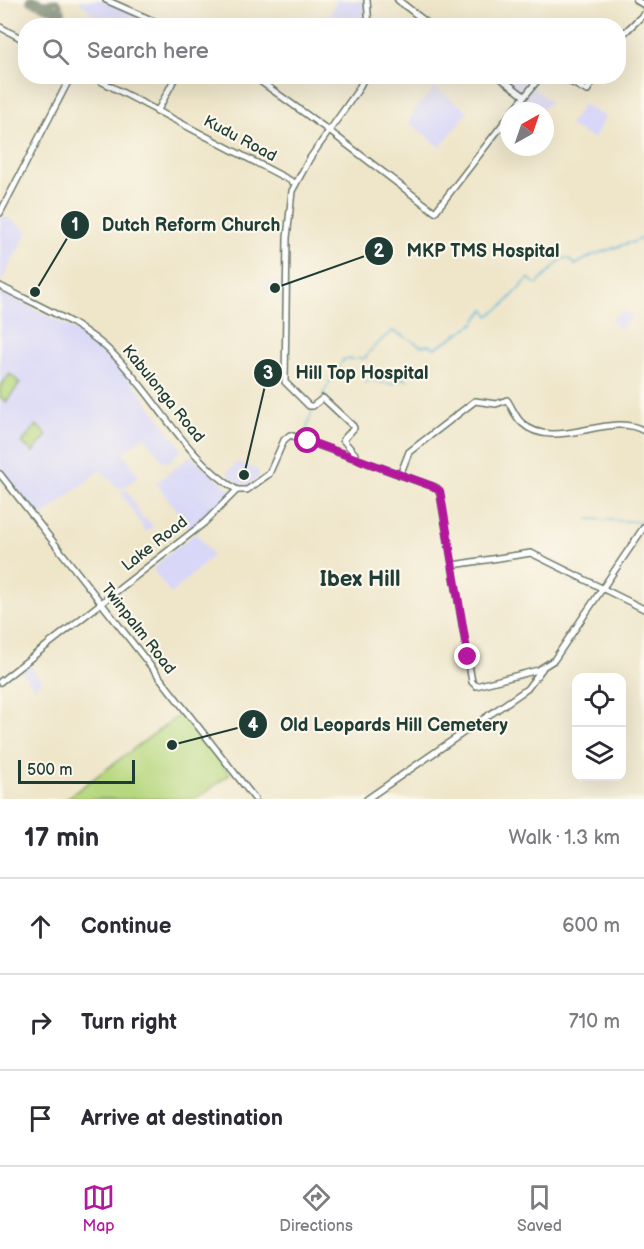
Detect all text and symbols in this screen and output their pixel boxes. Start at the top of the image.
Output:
search box [18,18,626,84]
icon: search [39,35,72,68]
text: Search here [87,38,209,65]
north arrow [500,102,554,156]
street label: Kudu Road [200,112,280,166]
callout: Dutch Reform Church [60,207,292,243]
text: 1 [71,215,79,236]
text: Dutch Reform Church [102,215,280,236]
callout: MKP TMS Hospital [364,233,571,269]
text: 2 [374,241,385,262]
text: MKP TMS Hospital [406,241,560,262]
street label: Kabulonga Road [118,341,208,447]
callout: Hill Top Hospital [253,355,440,391]
text: 3 [263,363,273,384]
text: Hill Top Hospital [295,363,429,384]
route start [294,427,320,453]
street label: Lake Road [118,513,192,575]
district label: Ibex Hill [319,566,401,593]
street label: Twinpalm Road [97,580,179,678]
route end [454,643,480,669]
map controls [572,673,626,781]
button: locate [572,673,626,727]
callout: Old Leopards Hill Cemetery [238,706,519,742]
text: 4 [248,715,259,736]
text: Old Leopards Hill Cemetery [280,715,509,736]
button: layers [572,727,626,781]
scale bar [18,757,135,784]
text: 500 m [27,761,73,780]
text: 17 min [24,823,99,854]
text: Walk · 1.3 km [509,826,620,850]
icon: ahead [24,910,57,943]
text: Continue [81,913,171,940]
text: 600 m [562,914,620,938]
icon: right [24,1006,57,1039]
text: Turn right [81,1009,177,1036]
text: 710 m [569,1010,620,1034]
icon: arrive [24,1102,57,1135]
text: Arrive at destination [81,1105,283,1132]
tab: Map [82,1181,115,1236]
tab: Directions [279,1181,353,1236]
tab: Saved [517,1181,562,1236]

